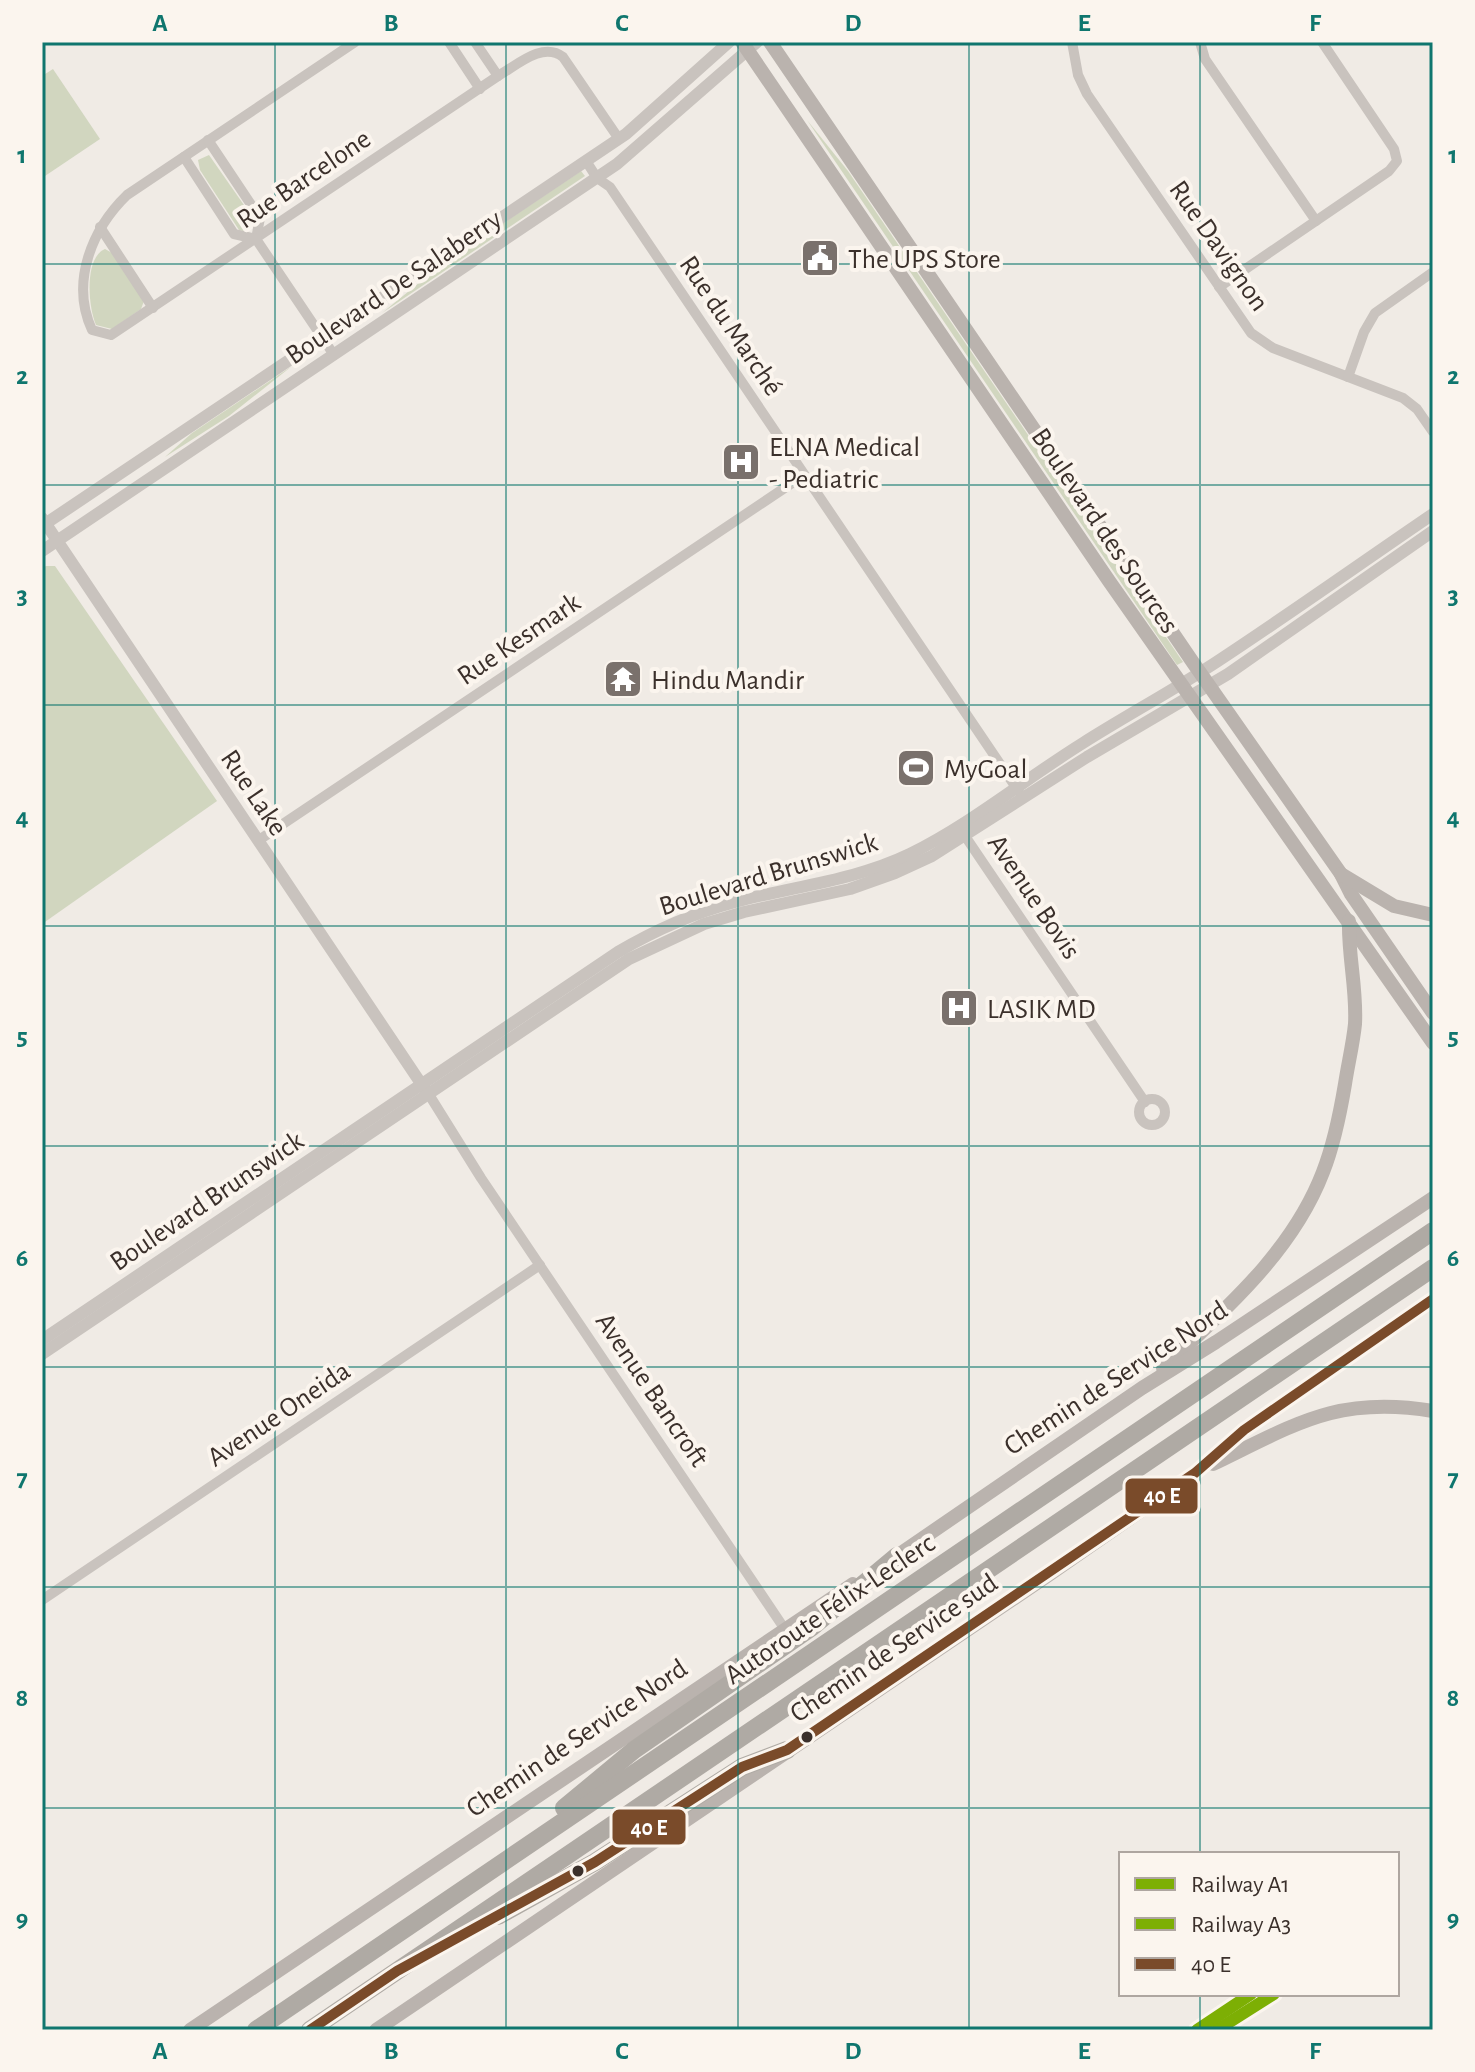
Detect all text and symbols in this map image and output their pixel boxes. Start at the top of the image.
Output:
text: A [152,10,168,36]
text: B [383,10,399,36]
text: C [615,10,629,36]
text: D [844,10,862,36]
text: E [1077,10,1091,36]
text: F [1309,10,1322,36]
street label: Rue Barcelone [232,125,376,235]
text: 1 [17,142,27,168]
text: 1 [1448,142,1458,168]
street label: Rue Davignon [1163,176,1273,316]
street label: Boulevard De Salaberry [281,205,507,370]
public building icon: The UPS Store [799,237,841,279]
place label: The UPS Store [848,246,1001,274]
street label: Rue du Marché [673,251,787,401]
text: 2 [16,363,28,389]
text: 2 [1447,363,1459,389]
street label: Boulevard des Sources [1025,424,1183,639]
place label: ELNA Medical - Pediatric [769,434,920,494]
hospital icon: ELNA Medical - Pediatric [720,441,762,483]
text: 3 [16,583,28,609]
text: 3 [1447,583,1459,609]
street label: Rue Kesmark [453,588,586,691]
temple icon: Hindu Mandir [602,658,644,700]
place label: Hindu Mandir [651,667,804,695]
street label: Rue Lake [215,745,292,841]
sports icon: MyGoal [895,747,937,789]
place label: MyGoal [944,756,1027,784]
text: 4 [15,804,29,830]
text: 4 [1446,804,1460,830]
street label: Boulevard Brunswick [656,828,881,921]
street label: Avenue Bovis [982,830,1085,964]
hospital icon: LASIK MD [938,987,980,1029]
place label: LASIK MD [987,996,1096,1024]
text: 5 [16,1024,28,1050]
text: 5 [1447,1024,1459,1050]
street label: Boulevard Brunswick [105,1127,309,1277]
text: 6 [16,1245,28,1271]
text: 6 [1447,1245,1459,1271]
street label: Chemin de Service Nord [1000,1296,1233,1461]
street label: Avenue Bancroft [590,1308,713,1472]
street label: Avenue Oneida [203,1357,356,1473]
text: 7 [16,1465,28,1491]
text: 7 [1447,1465,1459,1491]
line badge: 40 E [1124,1477,1199,1515]
text: 40 E [1143,1485,1181,1507]
street label: Autoroute Félix-Leclerc [720,1529,940,1690]
street label: Chemin de Service sud [785,1569,1003,1728]
street label: Chemin de Service Nord [462,1654,693,1823]
text: 8 [16,1685,28,1711]
text: 8 [1447,1685,1459,1711]
unlabelled marker [799,1729,815,1745]
line badge: 40 E [611,1808,687,1846]
text: 40 E [630,1817,668,1839]
legend [1119,1852,1399,1996]
unlabelled marker [570,1863,586,1879]
text: Railway A1 [1191,1873,1290,1897]
text: 9 [16,1906,28,1932]
text: 9 [1447,1906,1459,1932]
text: Railway A3 [1191,1913,1291,1937]
text: 40 E [1191,1953,1231,1977]
text: A [152,2038,168,2064]
text: B [383,2038,399,2064]
text: C [615,2038,629,2064]
text: D [844,2038,862,2064]
text: E [1077,2038,1091,2064]
text: F [1309,2038,1322,2064]

